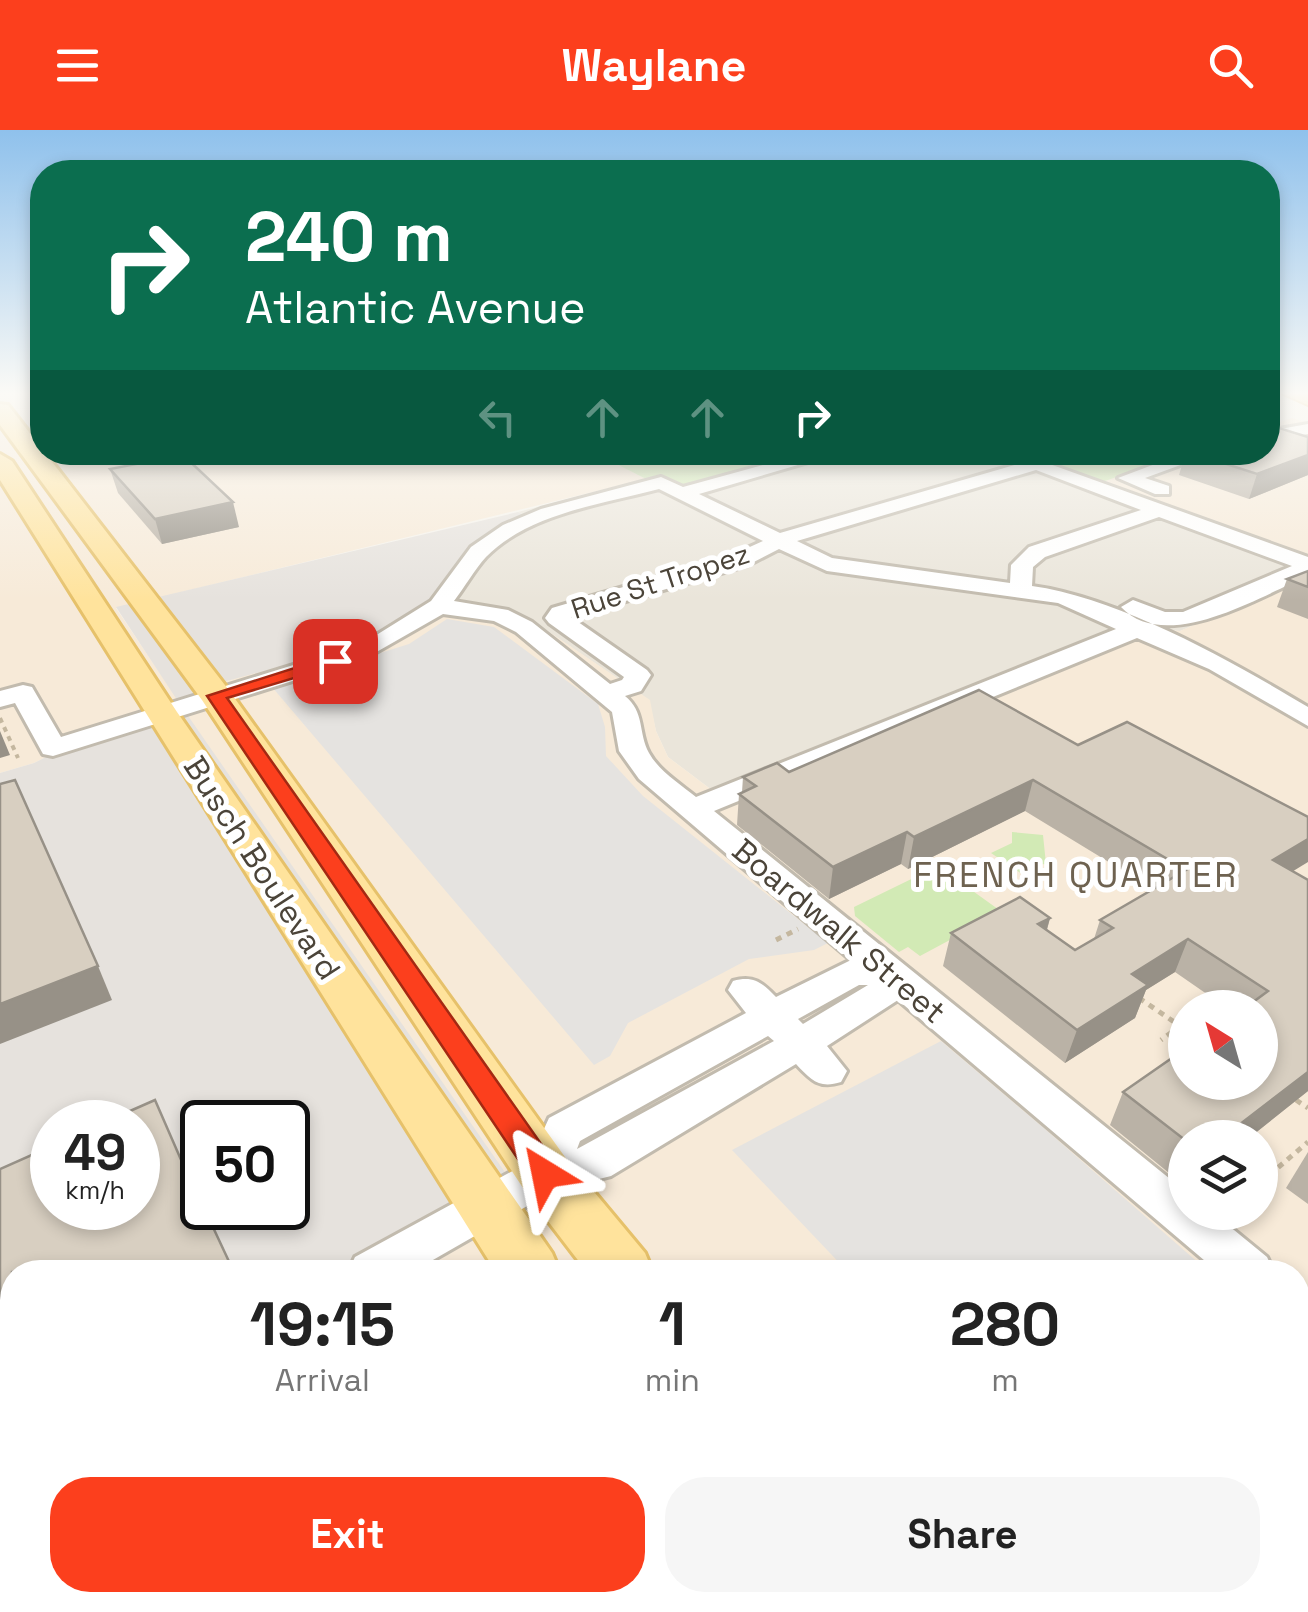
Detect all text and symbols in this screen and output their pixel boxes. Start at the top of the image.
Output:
text: Waylane [562,37,746,94]
icon: menu [50,38,105,93]
icon: search [1203,38,1258,93]
text: 240 m [245,192,453,281]
icon: right [80,200,210,330]
text: Atlantic Avenue [245,279,586,336]
icon: left [470,390,525,445]
icon: ahead [575,390,630,445]
icon: ahead [680,390,735,445]
icon: right [785,390,840,445]
street label: Rue St Tropez [566,535,754,627]
pin [293,619,378,704]
icon: arrive [308,634,363,689]
street label: Busch Boulevard [175,749,349,987]
street label: Boardwalk Street [724,830,954,1032]
district label: FRENCH QUARTER [913,853,1239,897]
north arrow [1168,990,1278,1100]
map controls [1168,990,1278,1230]
speed limit sign: 50 [180,1100,310,1230]
button: layers [1168,1120,1278,1230]
text: 49 [64,1121,126,1185]
position arrow [493,1122,597,1226]
text: km/h [65,1174,125,1206]
text: 19:15 [250,1286,395,1363]
text: 1 [659,1286,686,1363]
text: 280 [950,1286,1060,1363]
text: Arrival [275,1360,370,1400]
text: min [645,1360,700,1400]
text: m [991,1360,1019,1400]
button: Exit [50,1477,645,1592]
button: Share [665,1477,1260,1592]

